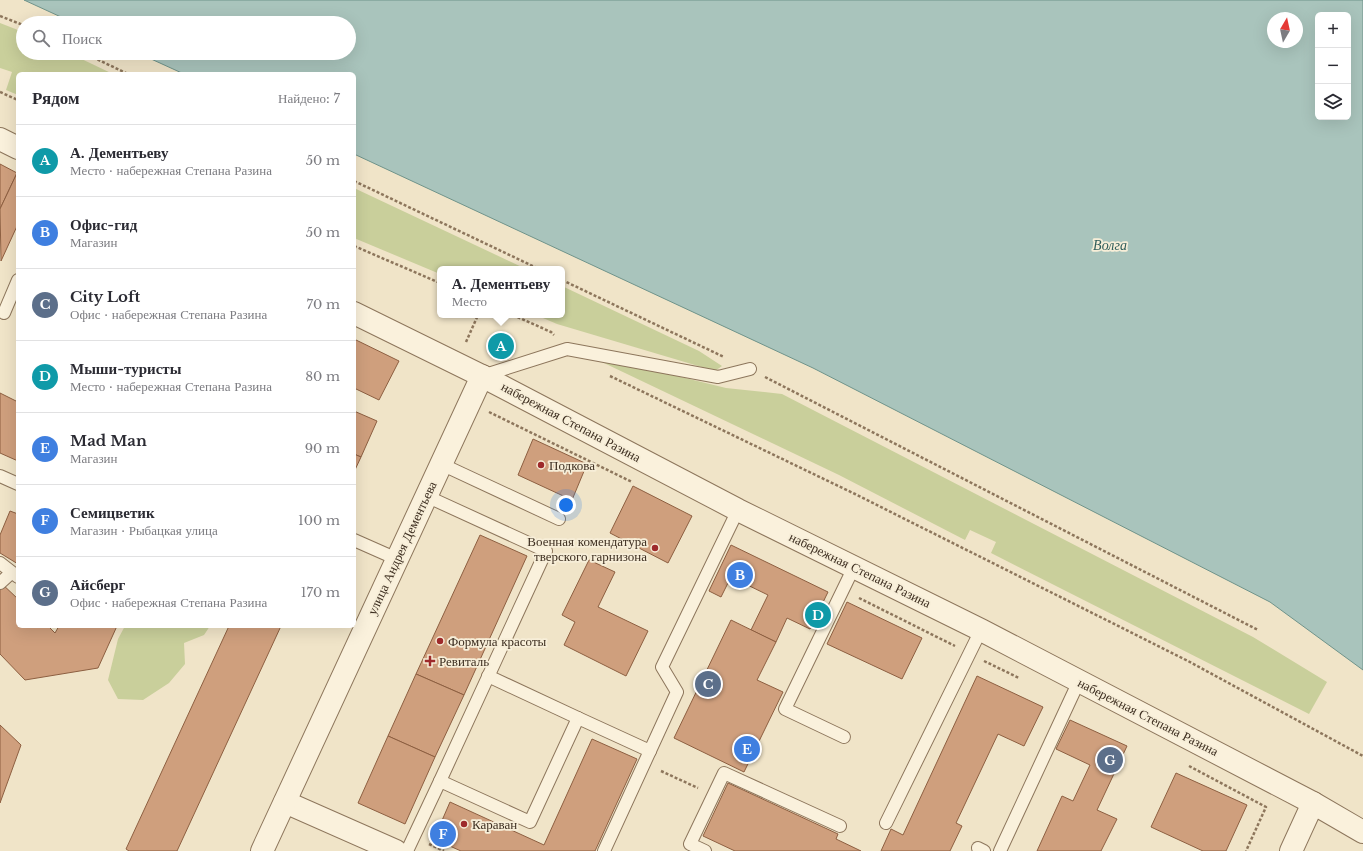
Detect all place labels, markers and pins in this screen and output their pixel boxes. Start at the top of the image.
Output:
pin: A [488,331,514,361]
place label: Подкова [549,457,595,474]
marker: Подкова [536,460,546,470]
place label: Военная комендатура тверского гарнизона [527,533,647,565]
marker: Военная комендатура тверского гарнизона [650,543,660,553]
pin: B [727,560,753,590]
pin: D [805,600,831,630]
place label: Формула красоты [448,633,547,650]
marker: Формула красоты [435,636,445,646]
place label: Ревиталь [439,653,489,670]
marker: Ревиталь [424,655,436,667]
pin: C [695,669,721,699]
pin: E [734,734,760,764]
pin: G [1097,745,1123,775]
place label: Караван [472,816,517,833]
pin: F [430,819,456,849]
marker: Караван [459,819,469,829]

